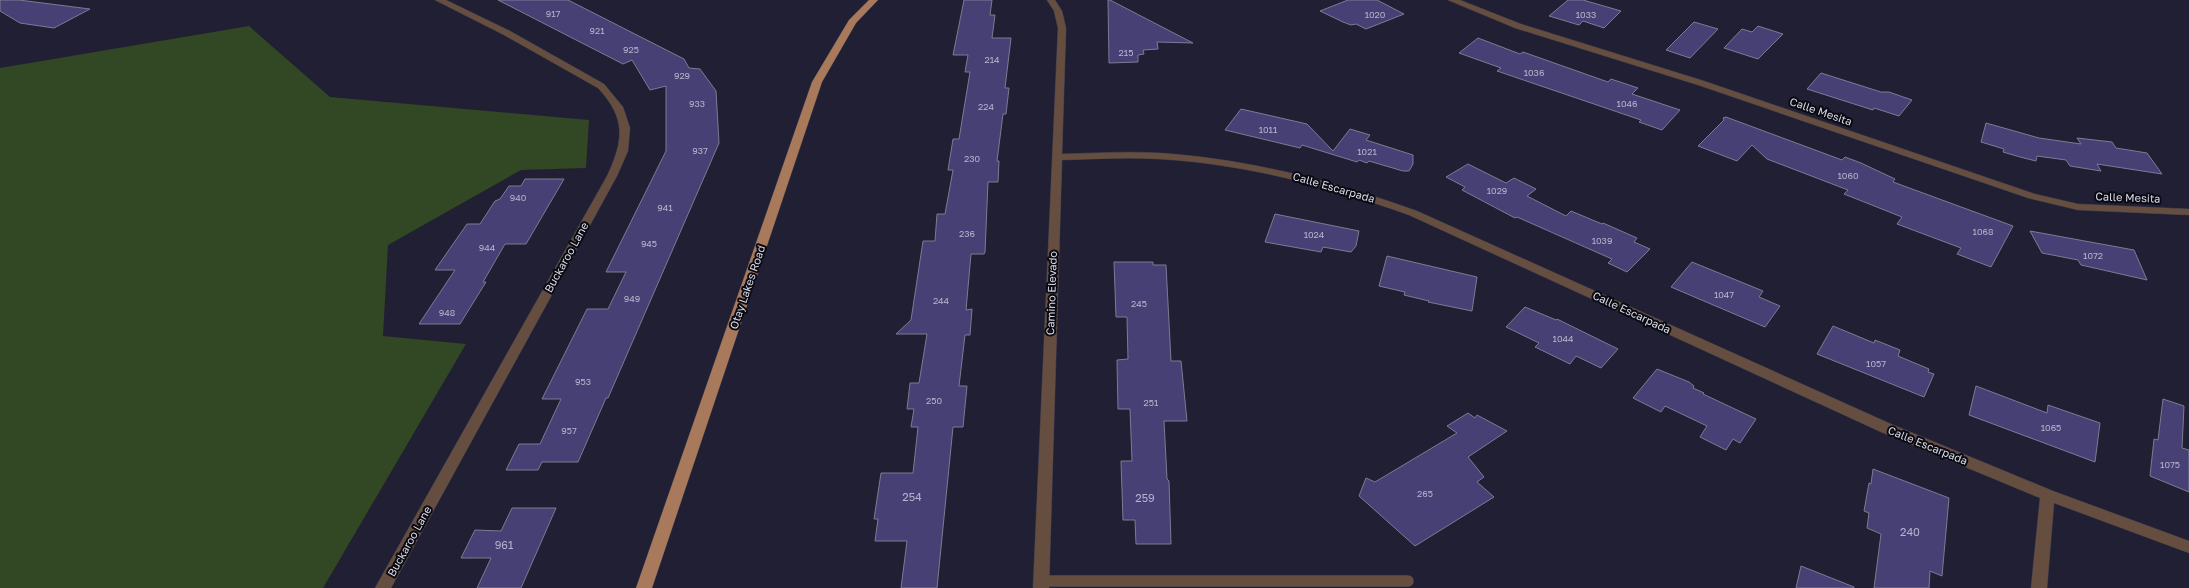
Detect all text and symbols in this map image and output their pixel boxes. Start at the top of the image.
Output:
house number: 917 [546,8,561,19]
house number: 1020 [1365,9,1386,20]
house number: 1033 [1576,9,1596,20]
house number: 921 [589,25,605,36]
house number: 925 [623,44,639,55]
house number: 215 [1119,47,1133,58]
house number: 214 [984,54,1000,65]
house number: 1036 [1524,67,1544,78]
house number: 929 [674,70,690,81]
street label: Calle Mesita [1788,94,1854,128]
house number: 933 [689,98,705,109]
house number: 1046 [1617,98,1637,109]
house number: 224 [978,101,994,112]
house number: 1011 [1259,124,1278,135]
house number: 937 [692,145,708,156]
house number: 1021 [1357,146,1377,157]
house number: 230 [964,153,980,164]
street label: Calle Escarpada [1291,169,1377,205]
house number: 1060 [1838,170,1859,181]
house number: 1029 [1487,185,1507,196]
street label: Calle Mesita [2095,189,2161,205]
house number: 940 [510,192,527,203]
house number: 941 [657,202,673,213]
street label: Buckaroo Lane [541,220,591,294]
house number: 1068 [1973,226,1993,237]
house number: 236 [959,228,975,239]
house number: 1024 [1304,229,1325,240]
house number: 1039 [1592,235,1612,246]
house number: 945 [641,238,657,249]
house number: 944 [479,242,496,253]
street label: Otay Lakes Road [727,243,767,331]
street label: Camino Elevado [1043,250,1059,335]
house number: 1072 [2083,250,2103,261]
street label: Calle Escarpada [1591,288,1673,336]
house number: 1047 [1714,289,1734,300]
house number: 949 [624,293,640,304]
house number: 244 [933,295,950,306]
house number: 245 [1131,298,1147,309]
house number: 948 [439,307,455,318]
house number: 1044 [1553,333,1574,344]
house number: 1057 [1866,358,1886,369]
house number: 953 [575,376,591,387]
house number: 250 [926,395,942,406]
house number: 251 [1144,397,1159,408]
house number: 1065 [2041,422,2061,433]
street label: Calle Escarpada [1886,423,1970,467]
house number: 957 [561,425,577,436]
house number: 1075 [2160,459,2180,470]
house number: 265 [1417,488,1433,499]
house number: 254 [902,490,922,503]
house number: 259 [1135,491,1155,504]
street label: Buckaroo Lane [384,504,434,578]
house number: 240 [1900,525,1920,538]
house number: 961 [495,538,513,551]

